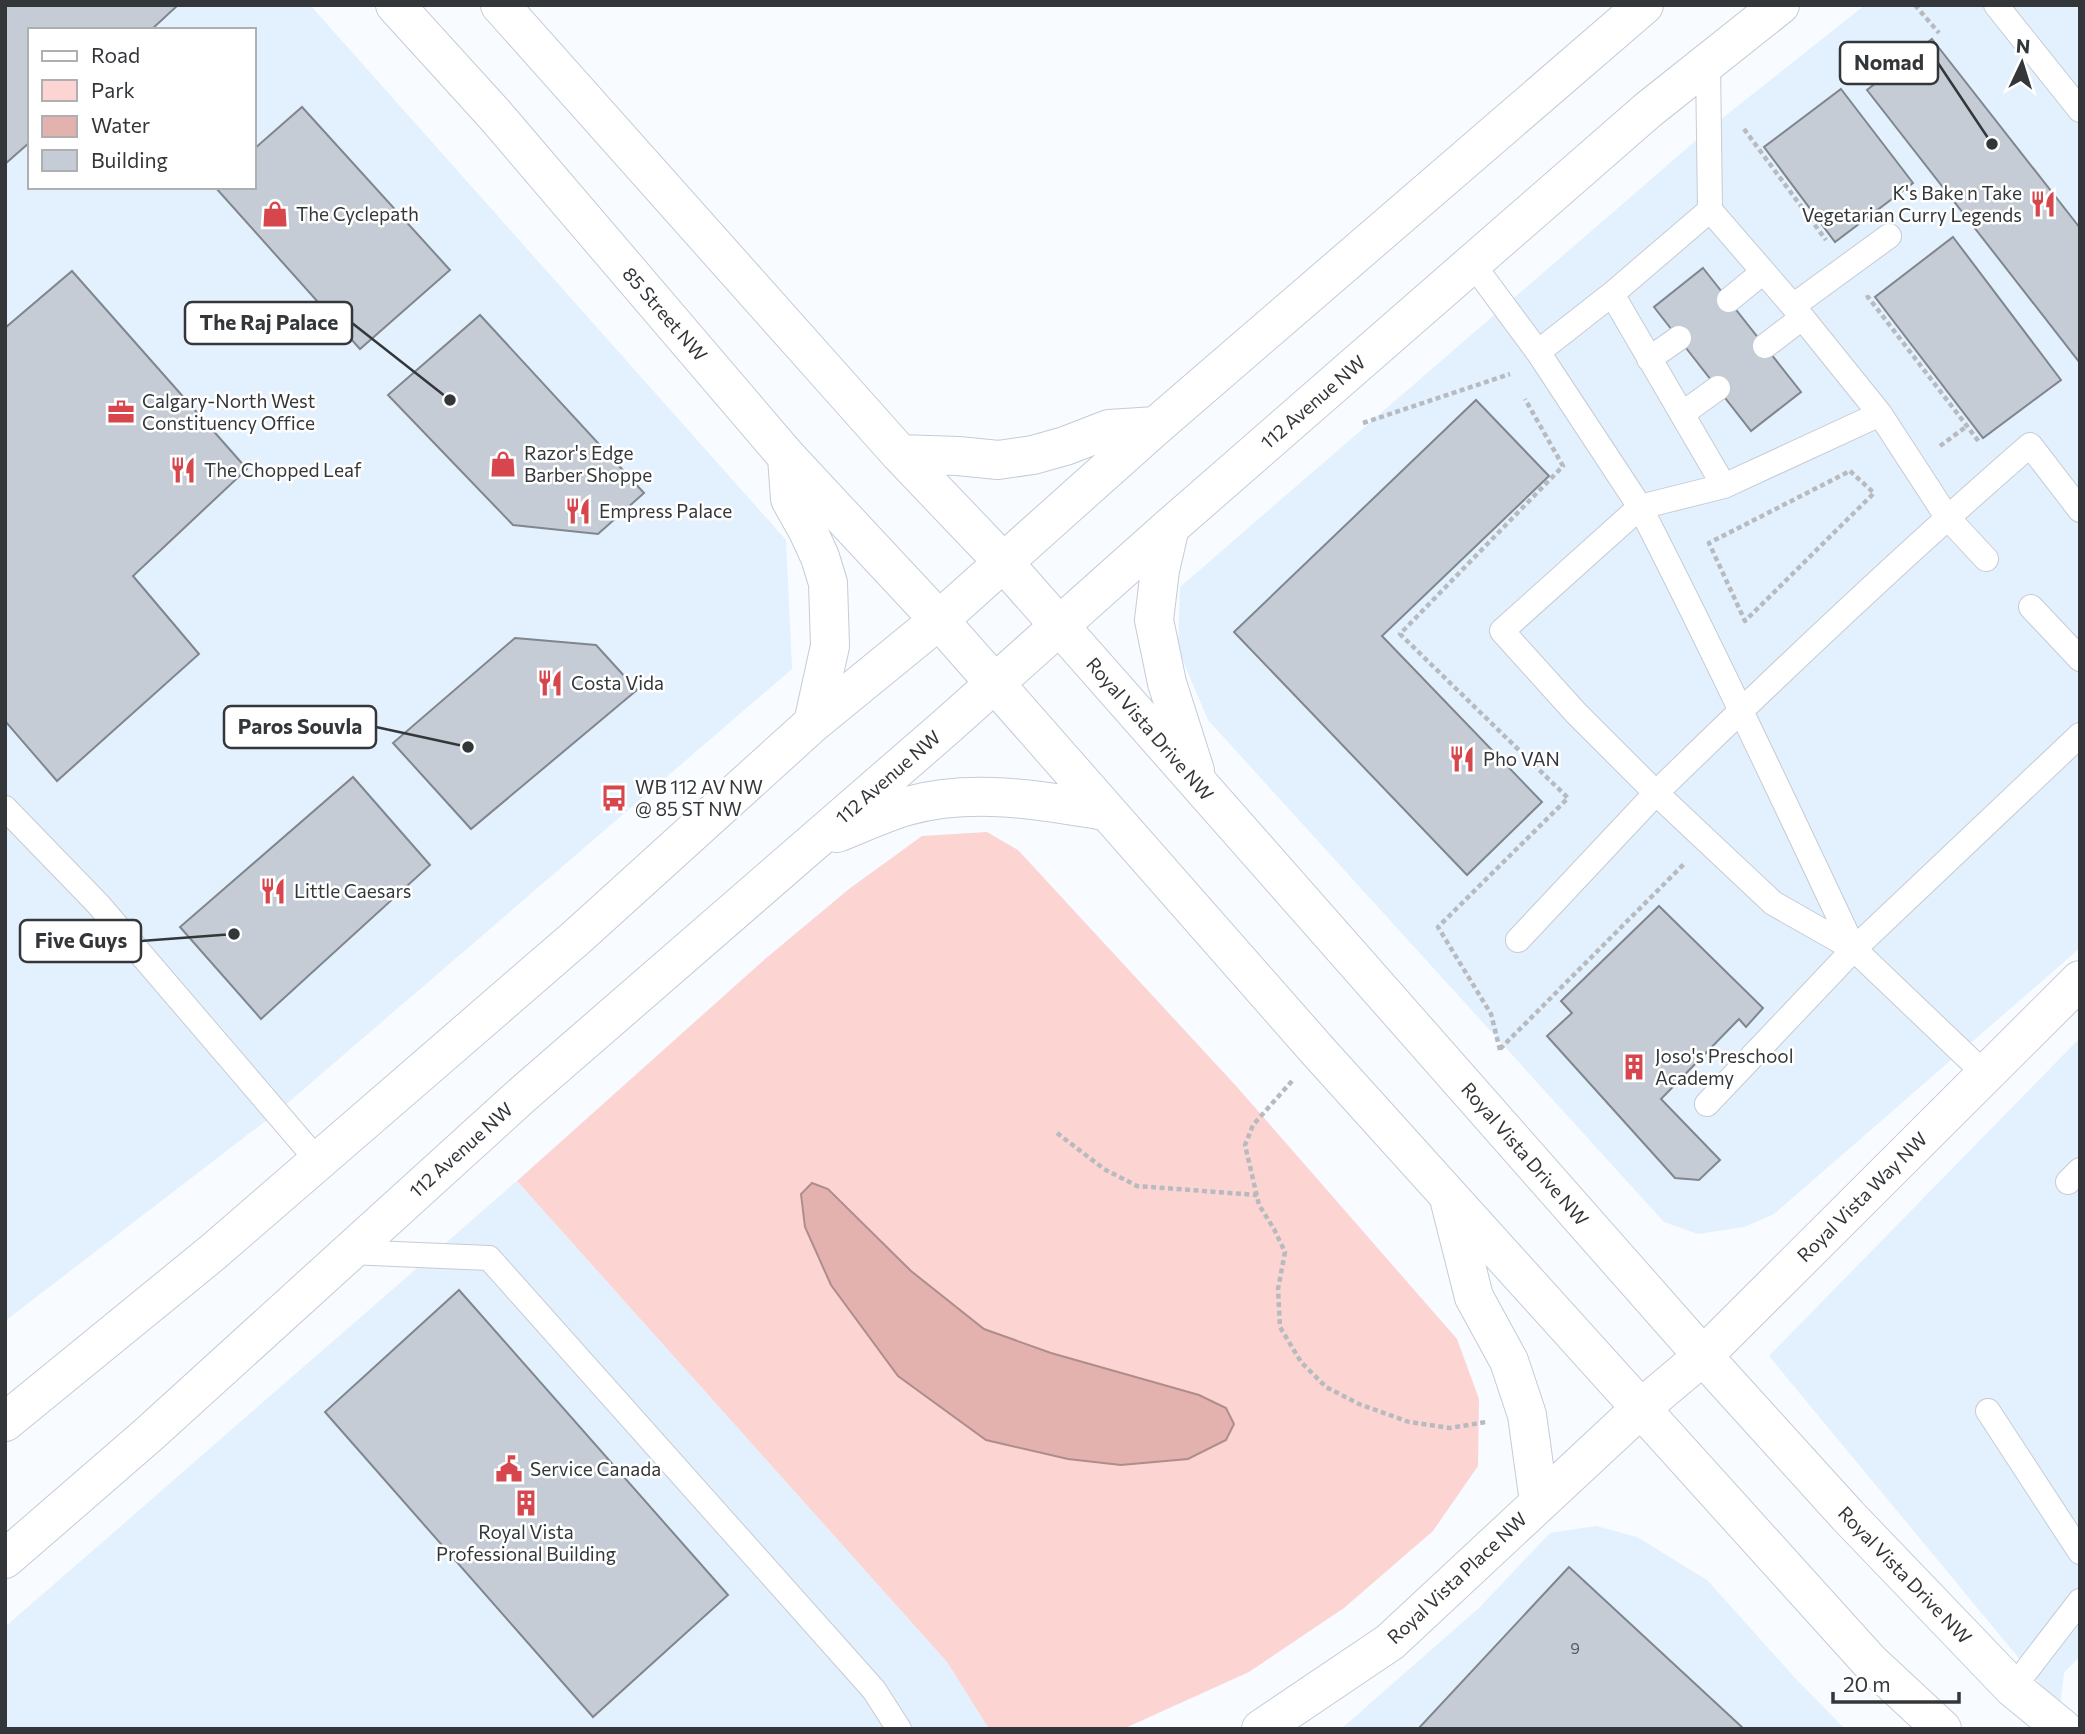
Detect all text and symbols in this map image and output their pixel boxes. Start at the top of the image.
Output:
legend [28,28,256,189]
north arrow [1987,28,2057,98]
text: N [2015,34,2031,58]
text: Road [91,42,140,67]
callout: Nomad [1840,42,1938,84]
text: Nomad [1854,49,1924,74]
text: Park [91,77,135,102]
text: Water [91,112,150,137]
text: Building [91,147,168,172]
place label: K's Bake n Take Vegetarian Curry Legends [1802,181,2022,226]
restaurant icon: K's Bake n Take Vegetarian Curry Legends [2028,189,2058,219]
shop icon: The Cyclepath [260,199,290,229]
place label: The Cyclepath [296,202,419,225]
street label: 85 Street NW [618,262,712,365]
callout: The Raj Palace [185,302,352,344]
text: The Raj Palace [200,309,338,334]
street label: 112 Avenue NW [1256,350,1370,453]
place label: Calgary-North West Constituency Office [142,389,316,434]
office icon: Calgary-North West Constituency Office [106,397,136,427]
place label: Razor's Edge Barber Shoppe [524,441,652,486]
shop icon: Razor's Edge Barber Shoppe [488,449,518,479]
restaurant icon: The Chopped Leaf [168,455,198,485]
place label: The Chopped Leaf [204,458,362,481]
restaurant icon: Empress Palace [563,496,593,526]
place label: Empress Palace [599,499,732,522]
street label: Royal Vista Drive NW [1082,652,1219,805]
restaurant icon: Costa Vida [535,668,565,698]
place label: Costa Vida [571,671,664,694]
callout: Paros Souvla [224,706,376,748]
text: Paros Souvla [238,713,362,738]
street label: 112 Avenue NW [831,725,945,828]
restaurant icon: Pho VAN [1447,744,1477,774]
place label: Pho VAN [1483,747,1560,770]
place label: WB 112 AV NW @ 85 ST NW [635,775,763,820]
bus stop icon: WB 112 AV NW @ 85 ST NW [599,783,629,813]
restaurant icon: Little Caesars [258,876,288,906]
place label: Little Caesars [294,879,411,902]
callout: Five Guys [20,920,141,962]
text: Five Guys [35,927,127,952]
place label: Joso's Preschool Academy [1655,1044,1793,1089]
building icon: Joso's Preschool Academy [1619,1052,1649,1082]
street label: Royal Vista Drive NW [1457,1077,1594,1230]
street label: 112 Avenue NW [404,1097,517,1202]
street label: Royal Vista Way NW [1792,1127,1931,1266]
public building icon: Service Canada [494,1454,524,1484]
place label: Service Canada [530,1457,661,1480]
building icon: Royal Vista Professional Building [511,1488,541,1518]
street label: Royal Vista Drive NW [1834,1501,1977,1648]
street label: Royal Vista Place NW [1382,1507,1531,1648]
place label: Royal Vista Professional Building [436,1520,616,1565]
house number: 9 [1570,1638,1580,1657]
scale bar [1833,1660,1959,1704]
text: 20 m [1843,1671,1891,1696]

